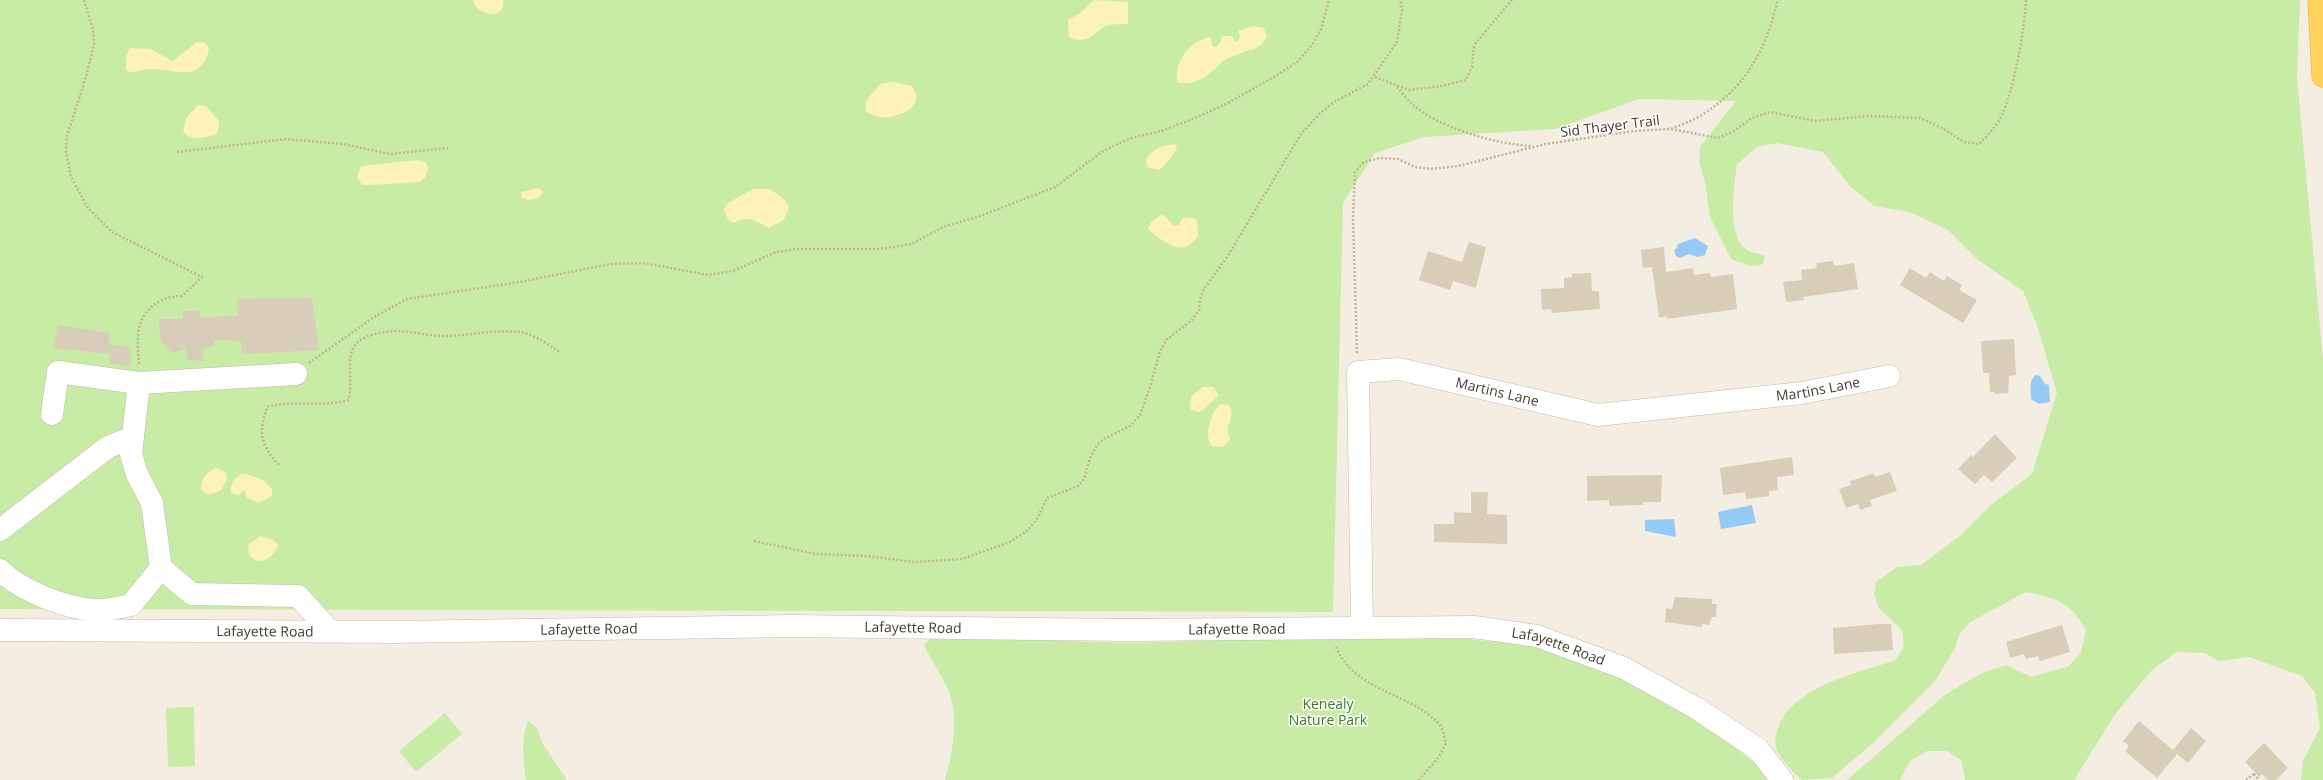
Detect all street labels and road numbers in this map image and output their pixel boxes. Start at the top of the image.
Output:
street label: Sid Thayer Trail [1559,110,1661,141]
street label: Martins Lane [1454,372,1541,410]
street label: Martins Lane [1775,372,1862,405]
street label: Lafayette Road [864,617,962,637]
street label: Lafayette Road [540,618,638,639]
street label: Lafayette Road [1188,619,1286,638]
street label: Lafayette Road [216,621,314,641]
street label: Lafayette Road [1511,623,1608,669]

